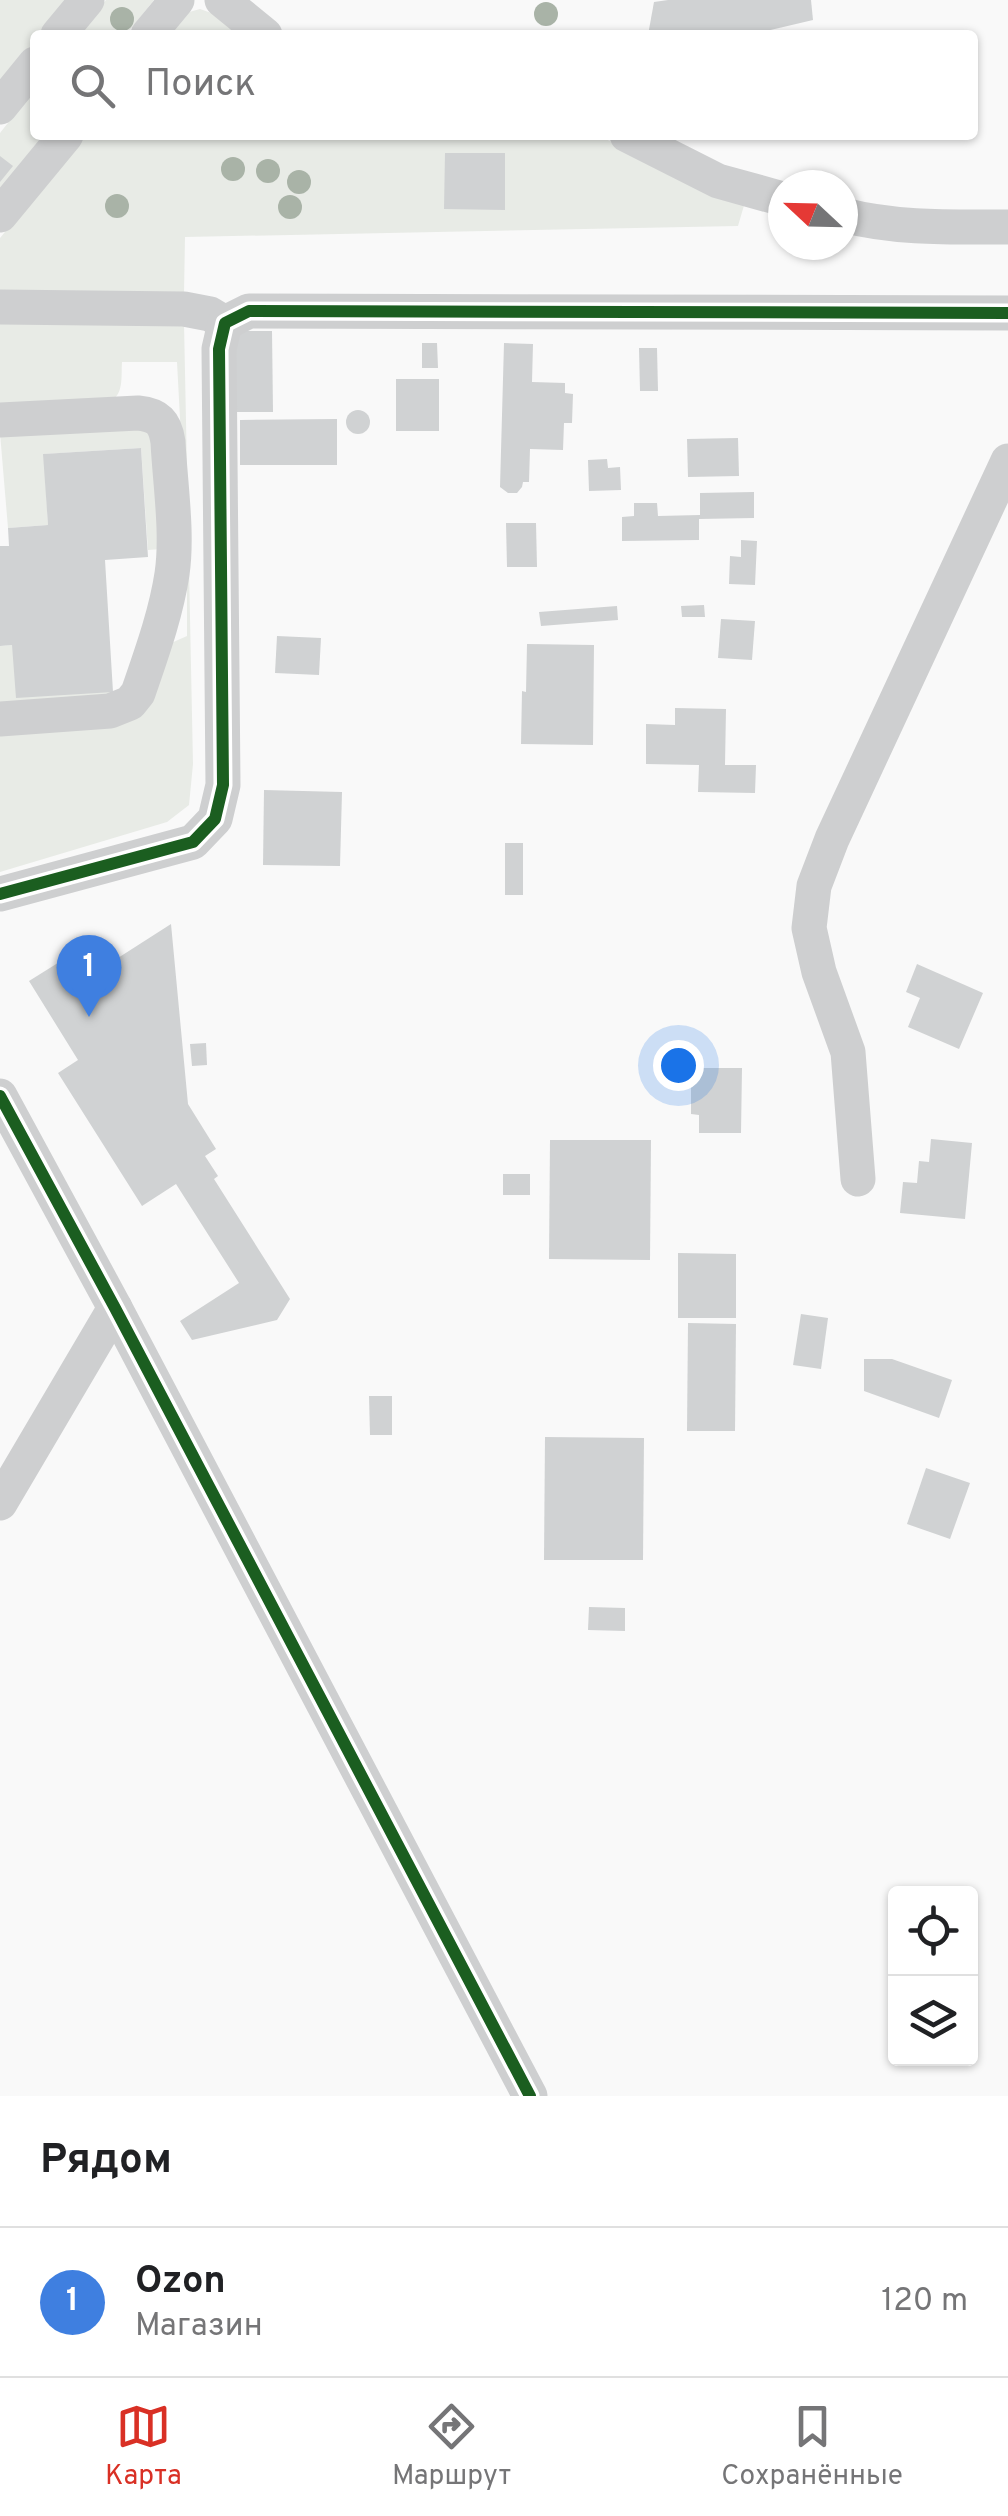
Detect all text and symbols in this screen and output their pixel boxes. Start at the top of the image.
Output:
search box [30,30,978,140]
icon: search [65,58,120,113]
text: Поиск [145,61,256,110]
north arrow [768,170,858,260]
pin: 1 [56,934,122,1017]
your location [653,1040,704,1091]
map controls [888,1886,978,2066]
button: locate [888,1886,978,1976]
button: layers [888,1976,978,2066]
text: Рядом [40,2135,172,2188]
text: Ozon [135,2258,226,2307]
text: 1 [66,2282,79,2322]
text: 120 m [881,2282,968,2322]
text: Магазин [135,2307,263,2347]
tab: Карта [105,2399,182,2495]
tab: Маршрут [392,2399,511,2495]
tab: Сохранённые [721,2399,903,2495]

